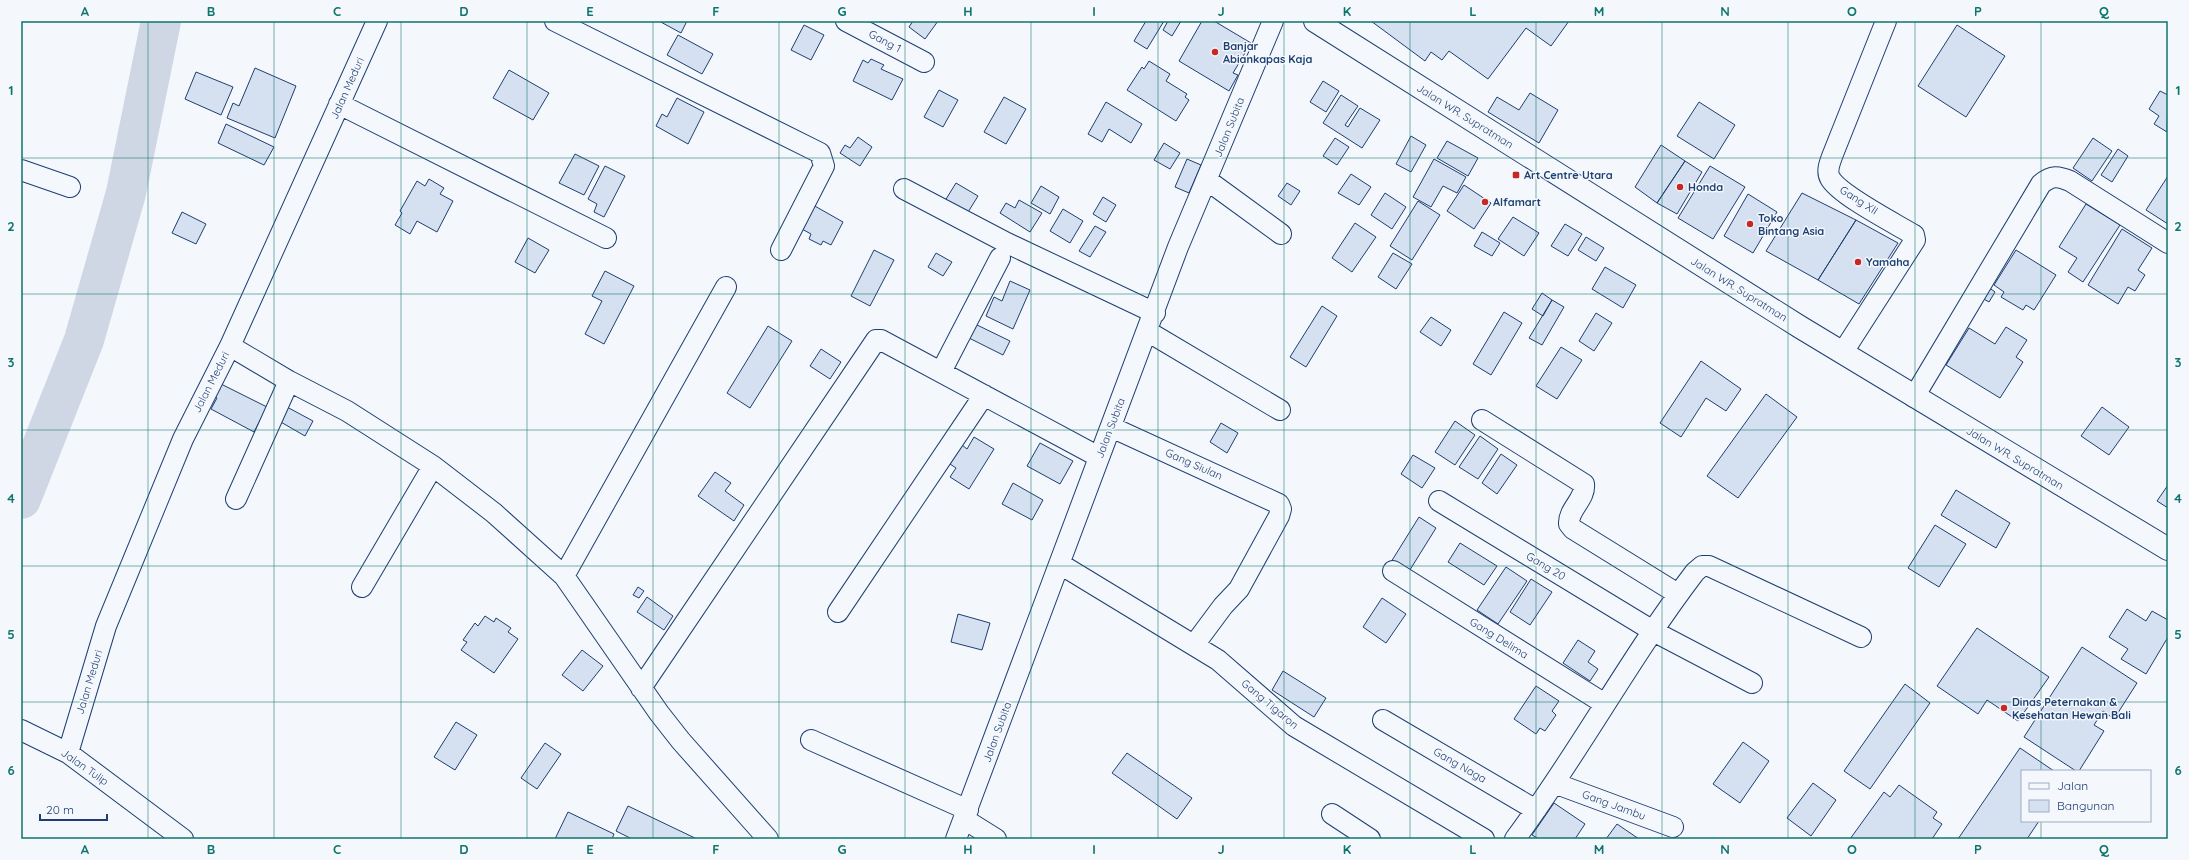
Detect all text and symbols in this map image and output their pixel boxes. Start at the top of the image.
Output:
text: A [81,3,90,19]
text: B [207,3,215,19]
text: C [333,3,341,19]
text: D [459,3,469,19]
text: E [586,3,594,19]
text: F [712,3,720,19]
text: G [837,3,847,19]
text: H [963,3,973,19]
text: I [1092,3,1096,19]
text: J [1217,3,1225,19]
text: K [1343,3,1352,19]
text: L [1469,3,1477,19]
text: M [1594,3,1604,19]
text: N [1720,3,1730,19]
text: O [1847,3,1857,19]
text: P [1974,3,1982,19]
text: Q [2099,3,2110,19]
street label: Gang 1 [866,27,904,55]
place label: Banjar Abiankapas Kaja [1223,39,1312,66]
marker: Banjar Abiankapas Kaja [1210,47,1220,57]
street label: Jalan Meduri [327,55,367,121]
street label: Jalan WR. Supratman [1414,81,1516,151]
text: 1 [8,82,14,98]
text: 1 [2175,82,2181,98]
street label: Jalan Subita [1211,95,1247,159]
place label: Art Centre Utara [1524,168,1613,182]
marker: Art Centre Utara [1511,170,1521,180]
place label: Honda [1688,180,1723,194]
marker: Honda [1675,182,1685,192]
street label: Gang XII [1837,182,1881,218]
place label: Alfamart [1493,195,1541,209]
marker: Alfamart [1480,197,1490,207]
place label: Toko Bintang Asia [1758,211,1824,238]
text: 2 [7,218,15,234]
text: 2 [2174,218,2182,234]
marker: Toko Bintang Asia [1745,219,1755,229]
street label: Jalan WR. Supratman [1688,254,1790,324]
place label: Yamaha [1866,255,1910,269]
marker: Yamaha [1853,257,1863,267]
street label: Jalan Meduri [190,349,232,415]
text: 3 [8,354,15,370]
text: 3 [2175,354,2182,370]
street label: Jalan Subita [1092,396,1128,460]
street label: Jalan WR. Supratman [1964,423,2066,493]
street label: Gang Siulan [1163,445,1225,483]
text: 4 [7,490,15,506]
text: 4 [2174,490,2182,506]
street label: Gang 20 [1524,549,1568,583]
street label: Gang Delima [1467,614,1531,662]
text: 5 [7,626,15,642]
text: 5 [2174,626,2182,642]
street label: Jalan Meduri [73,648,105,716]
street label: Gang Tigaron [1239,676,1301,732]
place label: Dinas Peternakan & Kesehatan Hewan Bali [2012,695,2131,722]
street label: Jalan Subita [980,700,1014,764]
marker: Dinas Peternakan & Kesehatan Hewan Bali [1999,703,2009,713]
street label: Gang Naga [1431,744,1489,786]
street label: Jalan Tulip [59,746,112,789]
text: 6 [7,762,15,778]
text: 6 [2174,762,2182,778]
legend [2021,770,2151,822]
text: Jalan [2057,778,2088,793]
street label: Gang Jambu [1580,787,1648,823]
scale bar [40,796,107,822]
text: Bangunan [2057,798,2114,813]
text: 20 m [46,802,74,817]
text: A [81,841,90,857]
text: B [207,841,215,857]
text: C [333,841,341,857]
text: D [459,841,469,857]
text: E [586,841,594,857]
text: F [712,841,720,857]
text: G [837,841,847,857]
text: H [963,841,973,857]
text: I [1092,841,1096,857]
text: J [1217,841,1225,857]
text: K [1343,841,1352,857]
text: L [1469,841,1477,857]
text: M [1594,841,1604,857]
text: N [1720,841,1730,857]
text: O [1847,841,1857,857]
text: P [1974,841,1982,857]
text: Q [2099,841,2110,857]

